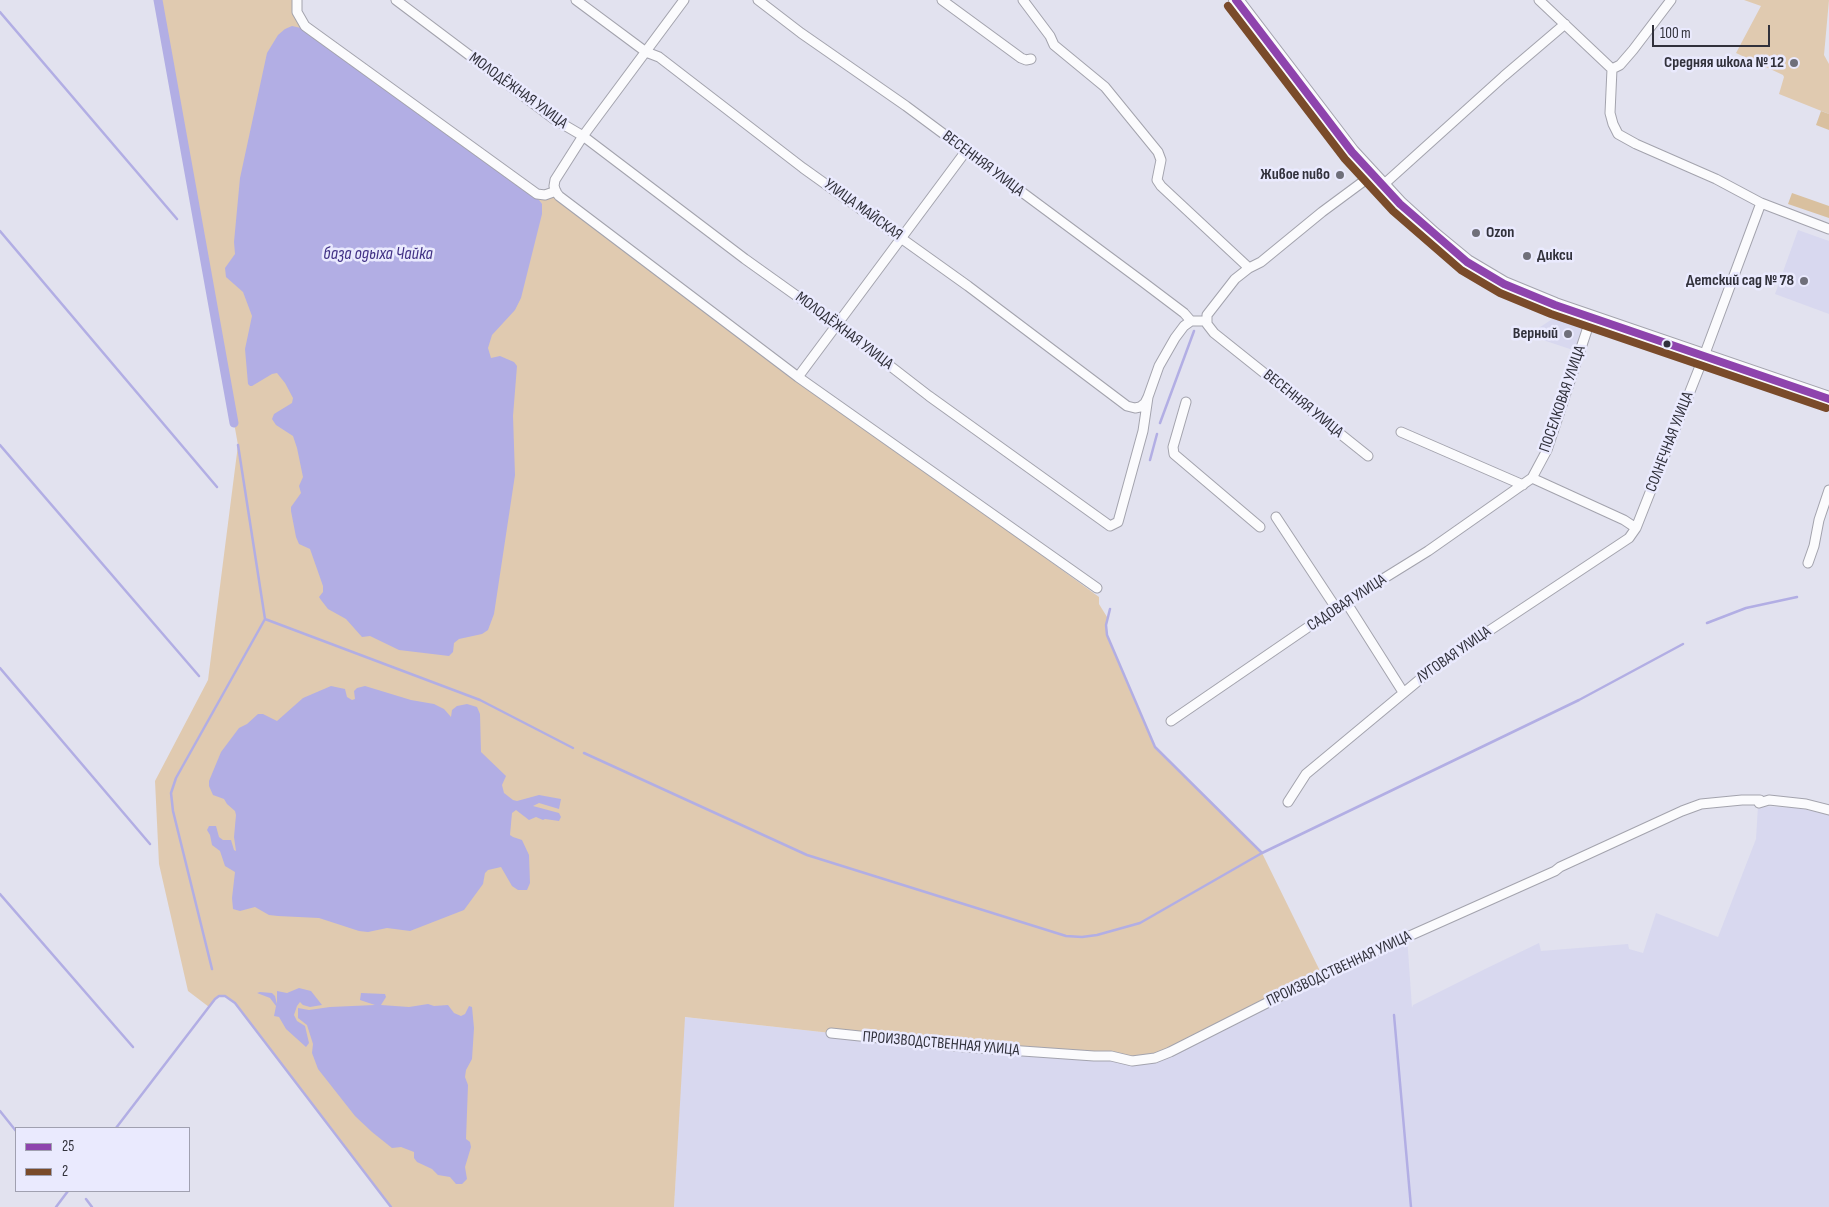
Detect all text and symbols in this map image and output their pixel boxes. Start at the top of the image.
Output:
scale bar [1654,15,1772,47]
text: 100 m [1660,24,1691,43]
street label: МОЛОДЁЖНАЯ УЛИЦА [465,49,571,133]
place label: Средняя школа № 12 [1664,53,1784,73]
marker: Средняя школа № 12 [1788,57,1800,69]
street label: ВЕСЕННЯЯ УЛИЦА [938,127,1028,201]
place label: Живое пиво [1260,165,1330,185]
marker: Живое пиво [1334,169,1346,181]
street label: УЛИЦА МАЙСКАЯ [820,175,906,245]
place label: Ozon [1486,223,1514,243]
marker: Ozon [1470,227,1482,239]
water label: база одыха Чайка [323,243,433,265]
place label: Дикси [1537,246,1573,266]
marker: Дикси [1521,250,1533,262]
place label: Детский сад № 78 [1686,271,1794,291]
marker: Детский сад № 78 [1798,275,1810,287]
street label: МОЛОДЁЖНАЯ УЛИЦА [791,288,897,374]
place label: Верный [1513,324,1558,344]
marker: Верный [1562,328,1574,340]
unlabelled marker [1662,339,1672,349]
street label: ПОСЕЛКОВАЯ УЛИЦА [1536,343,1590,455]
street label: ВЕСЕННЯЯ УЛИЦА [1259,366,1347,442]
street label: СОЛНЕЧНАЯ УЛИЦА [1642,389,1698,495]
street label: САДОВАЯ УЛИЦА [1304,570,1390,636]
street label: ЛУГОВАЯ УЛИЦА [1413,622,1495,688]
street label: ПРОИЗВОДСТВЕННАЯ УЛИЦА [1264,927,1414,1011]
street label: ПРОИЗВОДСТВЕННАЯ УЛИЦА [862,1028,1020,1060]
legend [15,1127,190,1192]
text: 25 [62,1137,74,1156]
text: 2 [62,1162,68,1181]

